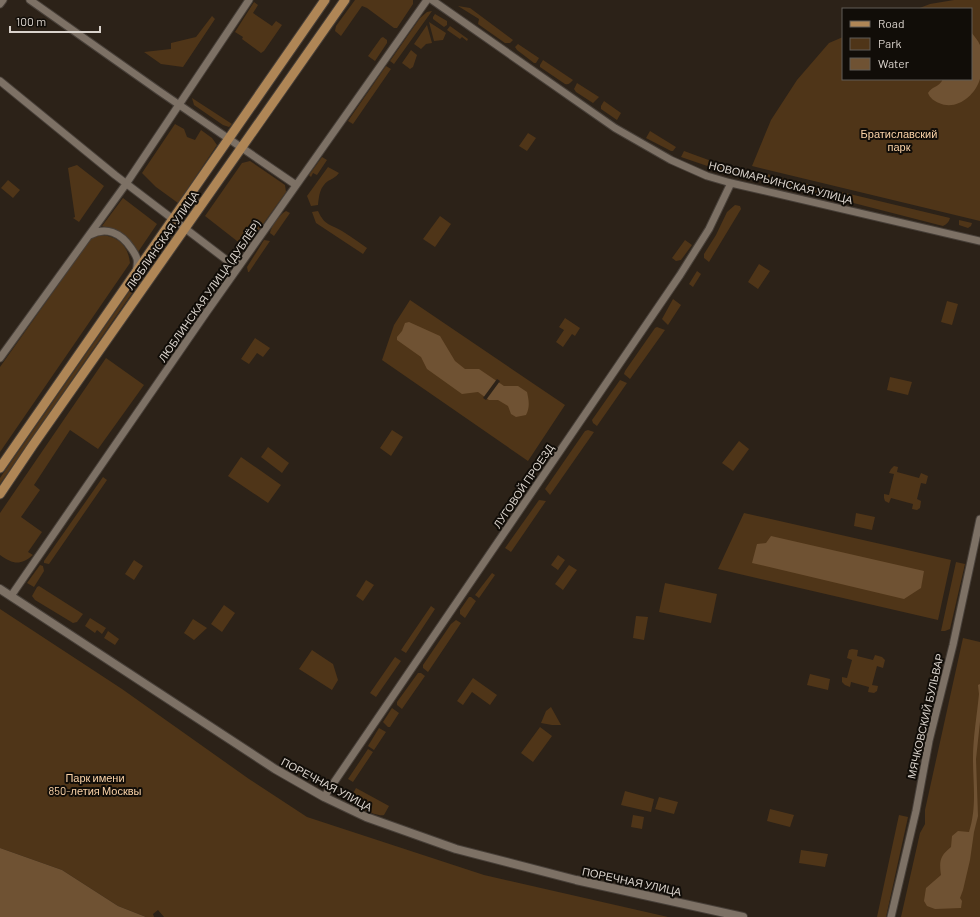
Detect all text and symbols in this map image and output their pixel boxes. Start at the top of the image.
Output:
scale bar [10,8,100,34]
legend [842,8,972,80]
text: 100 m [16,14,46,28]
text: Road [878,16,905,30]
text: Park [878,36,902,50]
text: Water [878,56,910,70]
park label: Братиславский парк [861,127,937,153]
street label: НОВОМАРЬИНСКАЯ УЛИЦА [708,158,855,206]
street label: ЛЮБЛИНСКАЯ УЛИЦА [123,188,201,292]
street label: ЛЮБЛИНСКАЯ УЛИЦА (ДУБЛЁР) [155,218,263,364]
street label: ЛУГОВОЙ ПРОЕЗД [490,441,556,530]
street label: МЯЧКОВСКИЙ БУЛЬВАР [904,652,946,780]
street label: ПОРЕЧНАЯ УЛИЦА [279,755,375,814]
park label: Парк имени 850-летия Москвы [49,771,142,797]
street label: ПОРЕЧНАЯ УЛИЦА [581,864,683,898]

